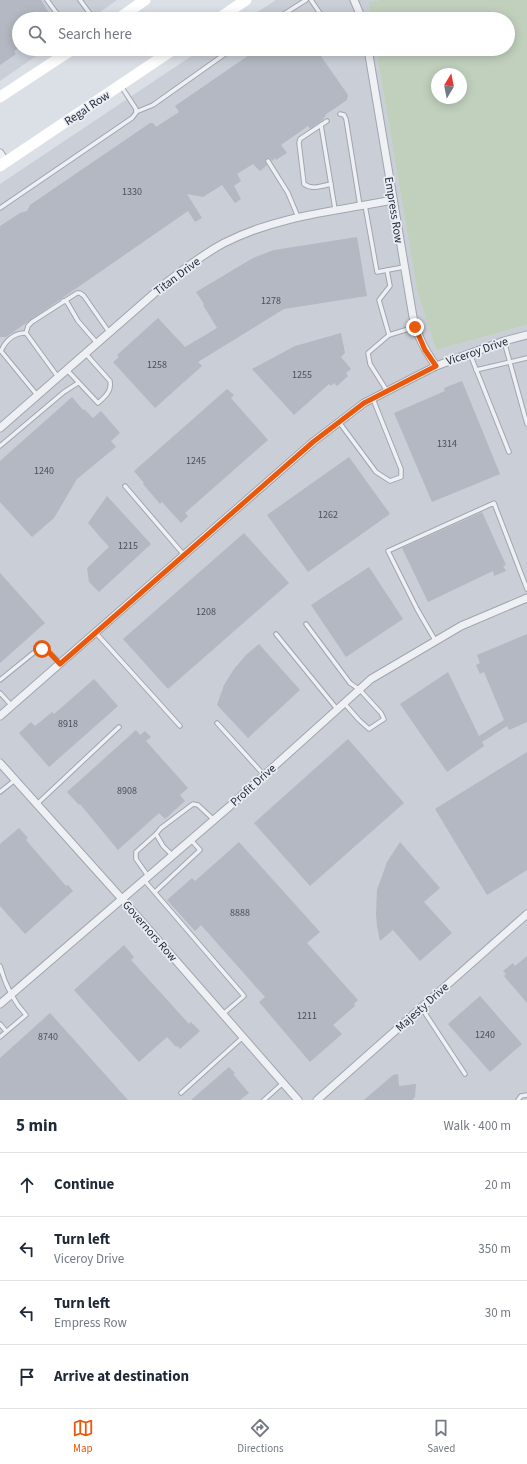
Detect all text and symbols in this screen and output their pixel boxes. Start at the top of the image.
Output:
search box [12,12,515,56]
icon: search [26,23,48,45]
text: Search here [58,24,132,45]
north arrow [431,68,467,104]
street label: Regal Row [61,87,114,130]
street label: Empress Row [380,176,407,245]
house number: 1330 [122,185,142,199]
street label: Titan Drive [151,253,204,300]
house number: 1278 [261,294,281,308]
route end [406,318,424,336]
street label: Viceroy Drive [444,333,511,370]
house number: 1258 [147,358,167,372]
house number: 1255 [292,368,312,382]
house number: 1314 [437,437,457,451]
house number: 1245 [186,454,206,468]
house number: 1240 [34,464,54,478]
house number: 1262 [318,508,338,522]
house number: 1215 [118,539,138,553]
house number: 1208 [196,605,216,619]
route start [33,640,51,658]
house number: 8918 [58,717,78,731]
street label: Profit Drive [227,760,280,811]
house number: 8908 [117,784,137,798]
street label: Governors Row [118,897,181,966]
house number: 8888 [230,906,250,920]
street label: Majesty Drive [392,979,453,1036]
house number: 1211 [297,1009,317,1023]
house number: 1240 [475,1028,495,1042]
house number: 8740 [38,1030,58,1044]
text: 5 min [16,1114,57,1138]
text: Walk · 400 m [443,1117,511,1135]
icon: ahead [16,1174,38,1196]
text: Continue [54,1174,114,1195]
text: 20 m [485,1176,511,1194]
text: Turn left [54,1229,110,1250]
icon: left [16,1238,38,1260]
text: 350 m [478,1240,511,1258]
text: Viceroy Drive [54,1250,124,1268]
text: Turn left [54,1293,110,1314]
icon: left [16,1302,38,1324]
text: 30 m [485,1304,511,1322]
text: Empress Row [54,1314,127,1332]
icon: arrive [16,1366,38,1388]
text: Arrive at destination [54,1366,189,1387]
tab: Map [72,1417,94,1456]
tab: Directions [237,1417,284,1456]
tab: Saved [427,1417,455,1456]

